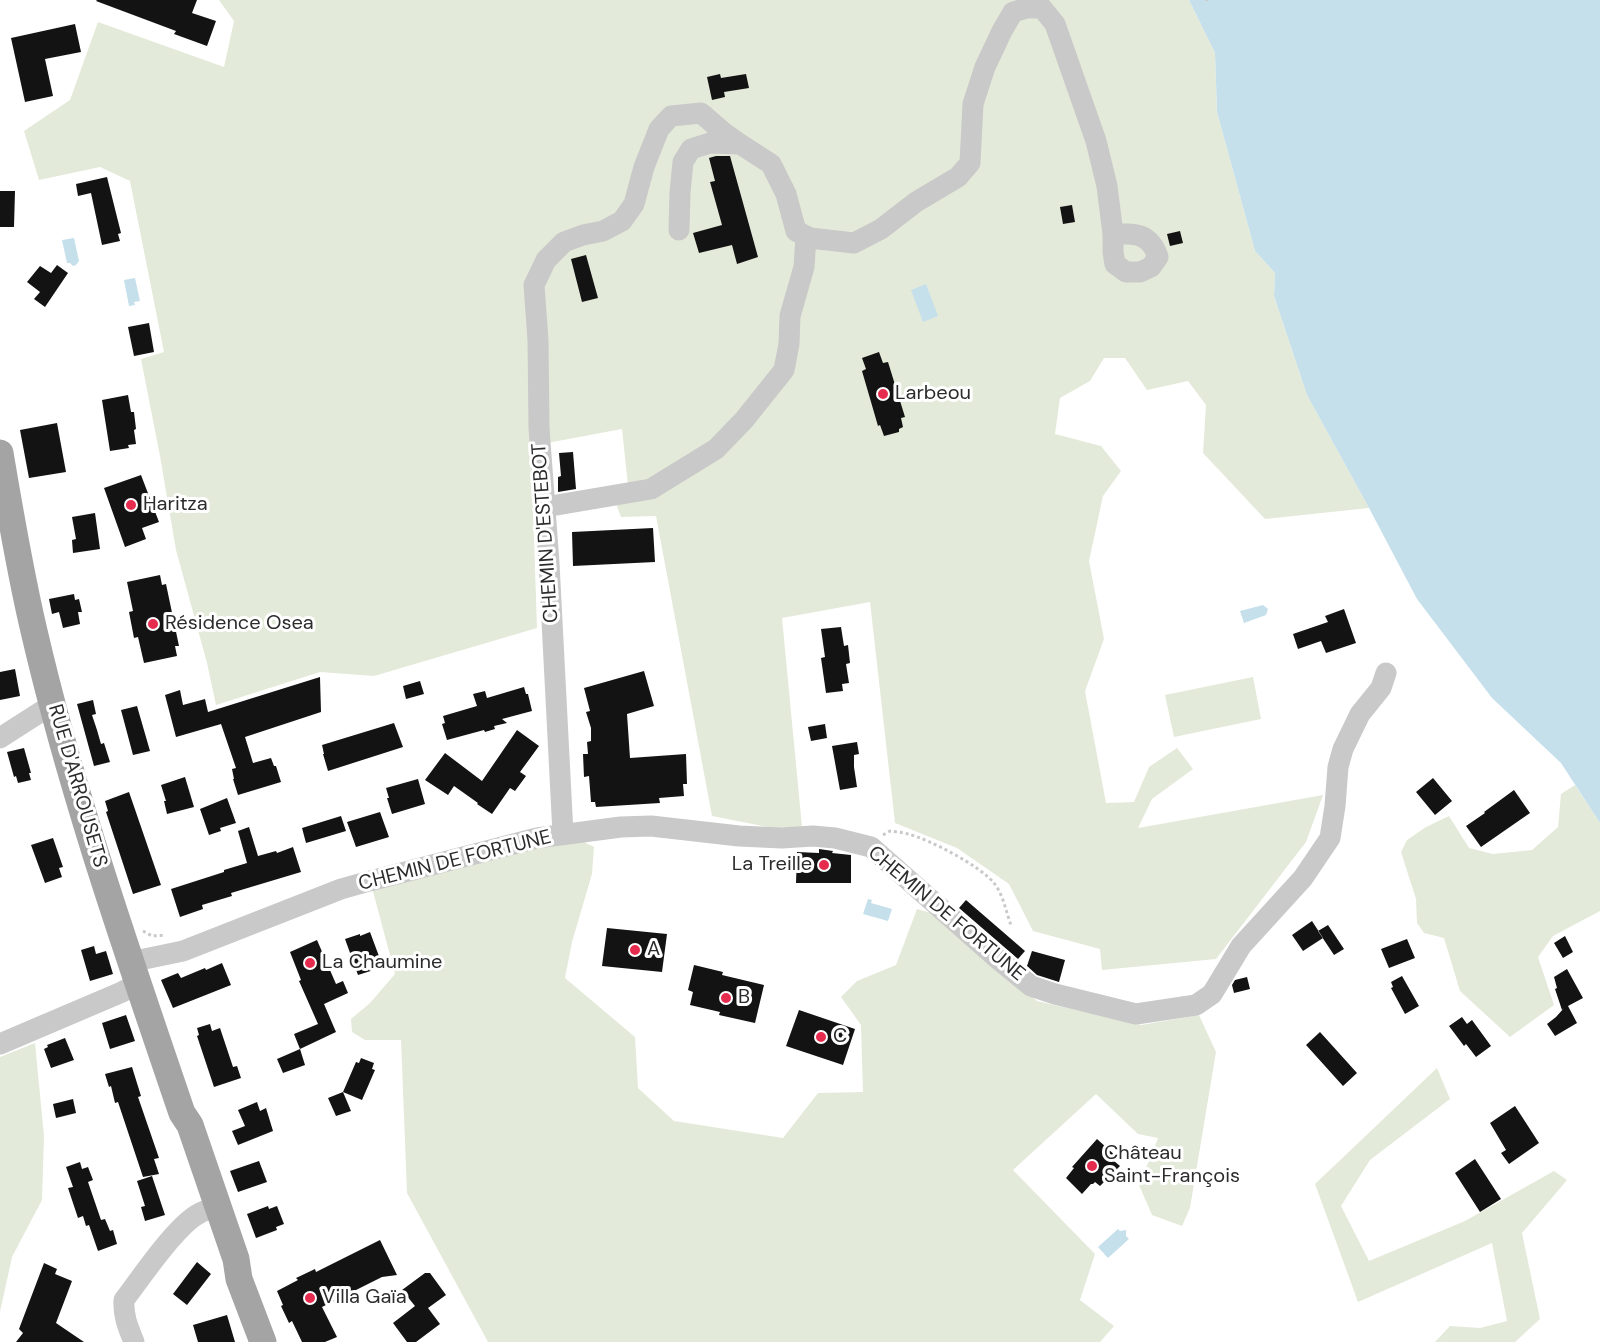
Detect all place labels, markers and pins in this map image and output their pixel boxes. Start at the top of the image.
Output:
place label: Larbeou [895,382,971,406]
marker: Larbeou [876,387,890,401]
place label: Haritza [143,493,208,517]
marker: Haritza [124,498,138,512]
place label: Résidence Osea [165,612,314,636]
marker: Résidence Osea [146,617,160,631]
place label: La Treille [732,853,812,877]
marker: La Treille [817,858,831,872]
place label: A [647,938,660,962]
marker: A [628,943,642,957]
place label: La Chaumine [322,951,442,975]
marker: La Chaumine [303,956,317,970]
place label: B [738,986,750,1010]
marker: B [719,991,733,1005]
place label: C [833,1025,847,1049]
marker: C [814,1030,828,1044]
place label: Château Saint-François [1104,1142,1240,1189]
marker: Château Saint-François [1085,1159,1099,1173]
place label: Villa Gaïa [322,1286,407,1310]
marker: Villa Gaïa [303,1291,317,1305]

